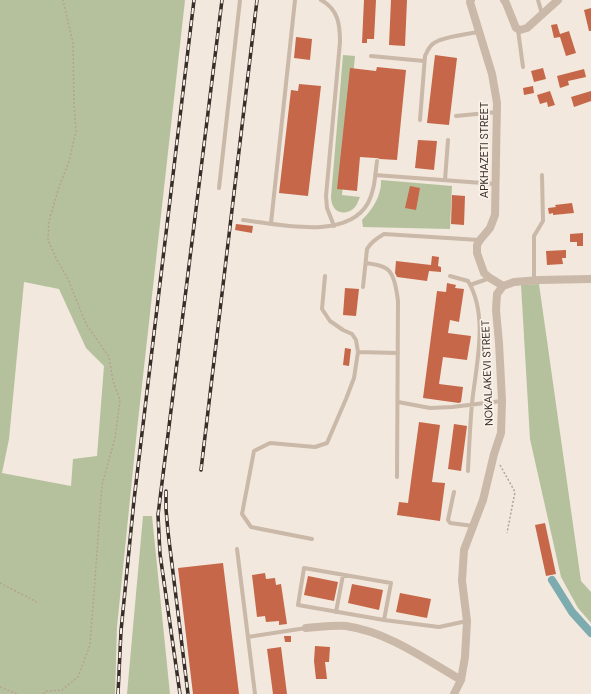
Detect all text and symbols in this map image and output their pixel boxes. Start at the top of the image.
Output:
street label: APKHAZETI STREET [477,102,491,198]
street label: NOKALAKEVI STREET [478,320,496,426]

